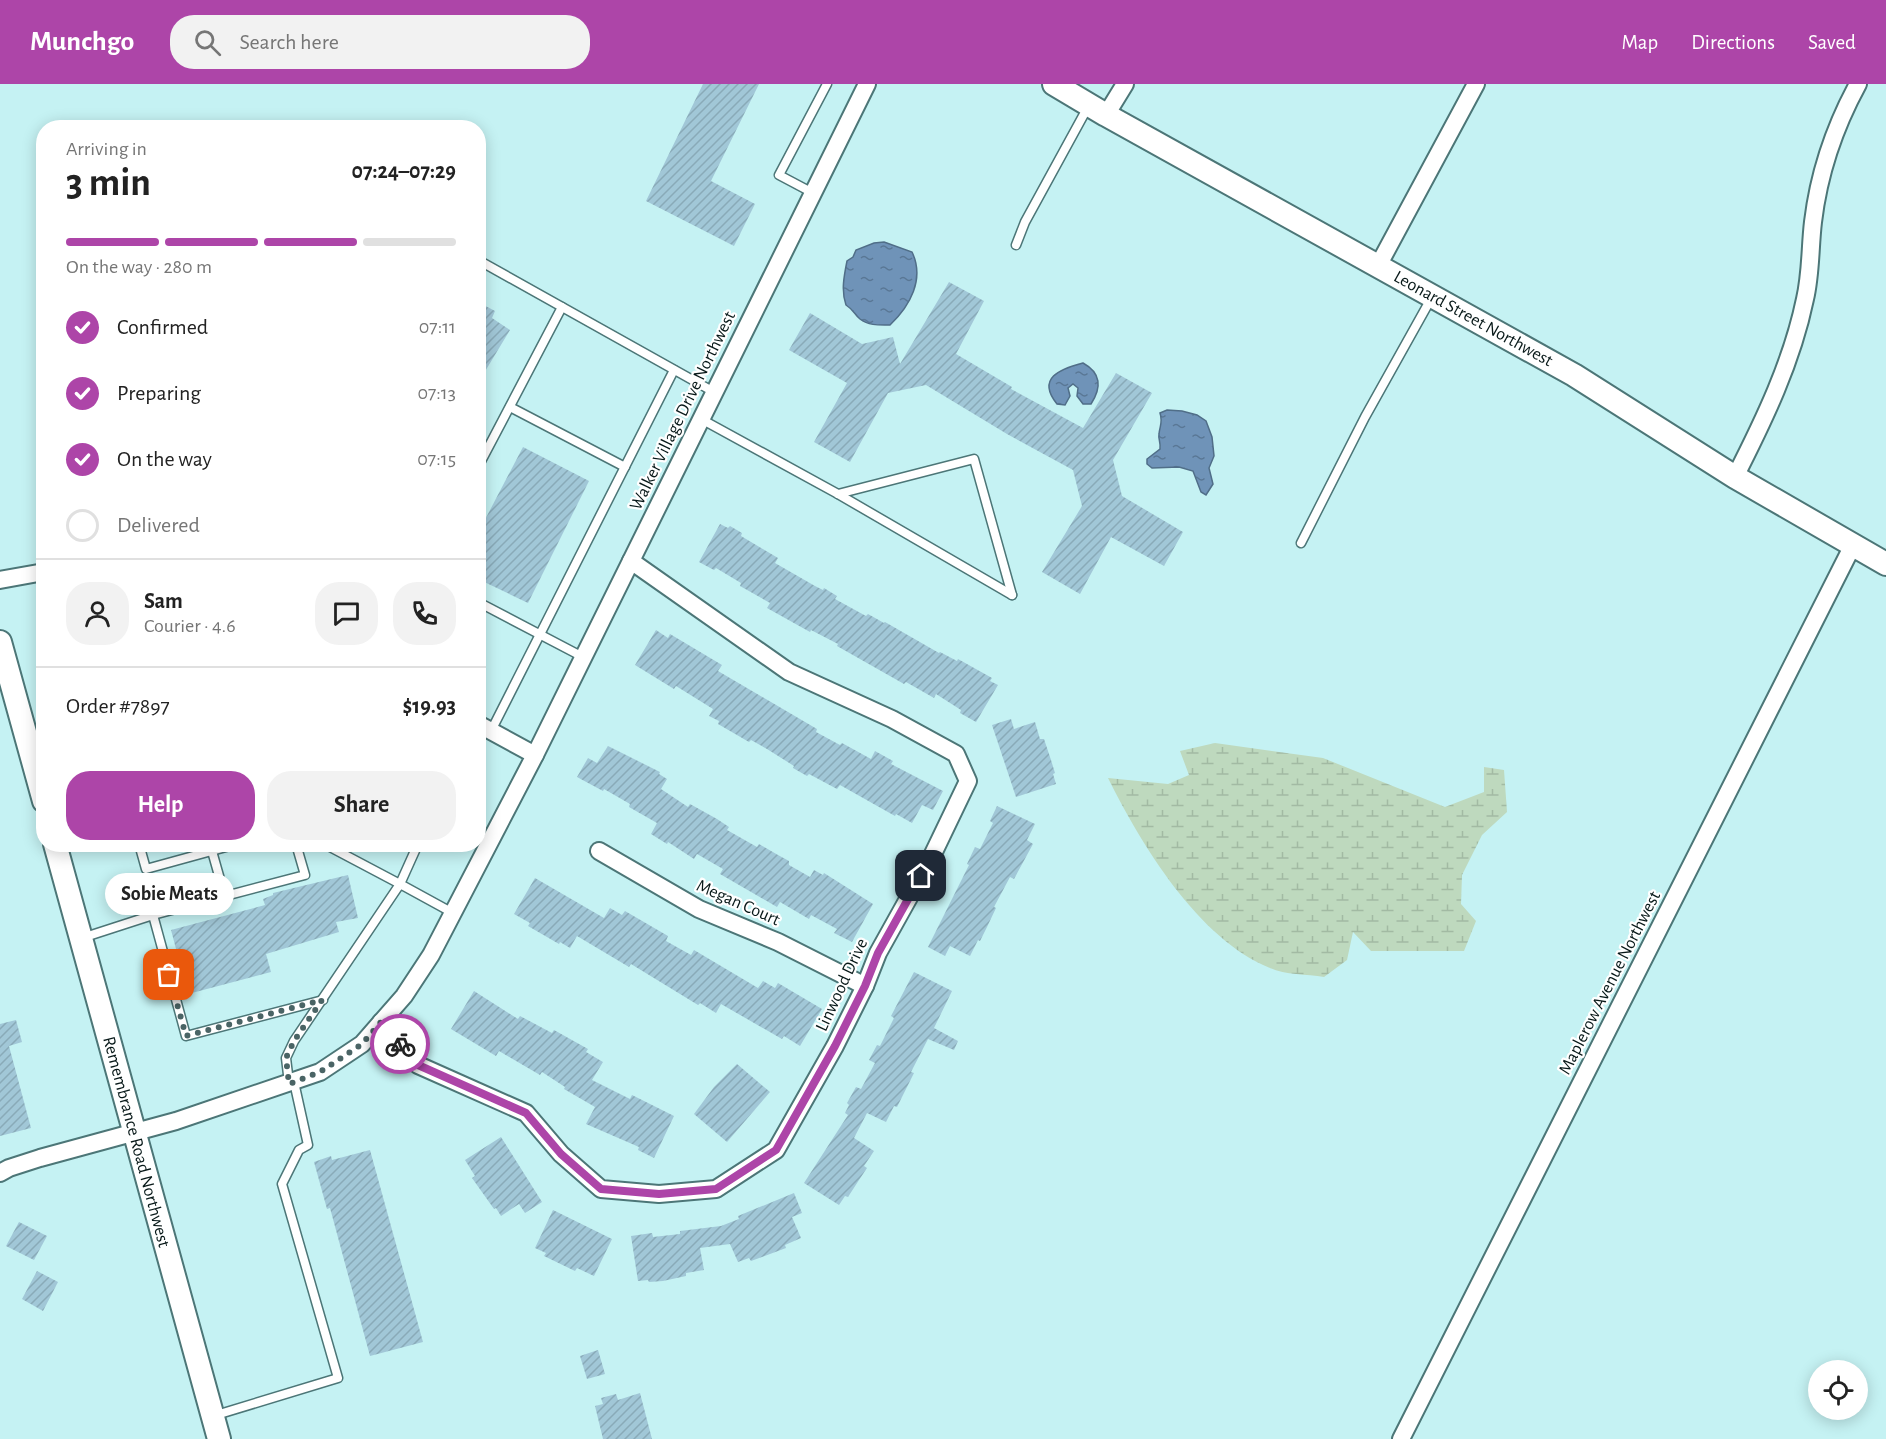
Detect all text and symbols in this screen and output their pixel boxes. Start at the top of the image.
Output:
search box [170,15,590,69]
icon: search [191,26,224,59]
text: Munchgo [30,28,134,56]
text: Search here [239,31,339,53]
text: Map [1622,32,1658,53]
text: Directions [1691,32,1775,53]
text: Saved [1808,32,1856,53]
text: Arriving in [66,139,147,159]
text: 07:24–07:29 [351,160,456,182]
text: 3 min [66,164,151,203]
text: On the way · 280 m [66,257,212,277]
street label: Leonard Street Northwest [1390,268,1556,370]
street label: Walker Village Drive Northwest [627,309,739,513]
icon: check [66,311,99,344]
text: Confirmed [117,316,208,338]
text: 07:11 [419,317,456,337]
icon: check [66,377,99,410]
text: Preparing [117,382,201,404]
text: 07:13 [417,383,456,403]
icon: check [66,443,99,476]
text: On the way [117,448,212,470]
text: 07:15 [417,449,456,469]
text: Delivered [117,514,200,536]
button: person [66,582,129,645]
button: chat [315,582,378,645]
button: phone [393,582,456,645]
text: Sam [144,590,183,612]
text: Courier · 4.6 [144,616,236,636]
text: Order #7897 [66,695,170,717]
text: $19.93 [402,695,456,717]
button: Help [66,771,255,840]
button: Share [267,771,456,840]
pin [895,850,946,901]
icon: home [904,859,937,892]
callout: Sobie Meats [104,873,234,915]
street label: Megan Court [694,877,783,929]
text: Sobie Meats [121,884,218,904]
street label: Maplerow Avenue Northwest [1556,888,1664,1077]
street label: Linwood Drive [813,936,871,1034]
pin [143,949,194,1000]
icon: bag [152,958,185,991]
courier [370,1014,430,1074]
icon: bike [384,1028,417,1061]
street label: Remembrance Road Northwest [99,1035,173,1250]
map controls [1808,1360,1868,1420]
button: locate [1808,1360,1868,1420]

